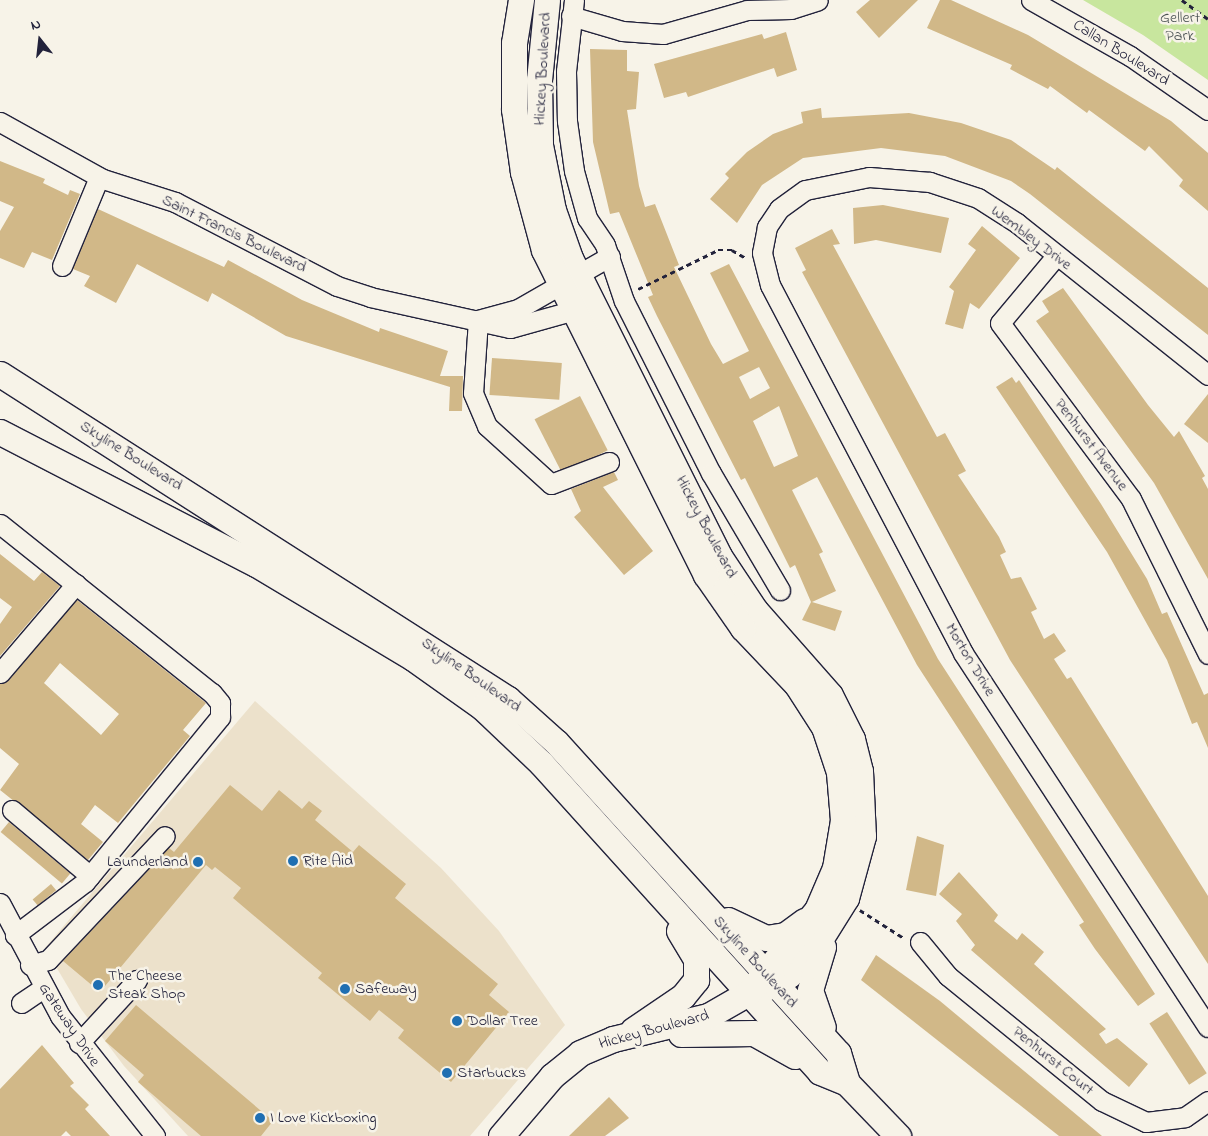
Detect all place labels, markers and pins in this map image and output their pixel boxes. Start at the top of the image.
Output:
place label: Rite Aid [303,851,353,871]
place label: Launderland [107,852,188,872]
marker: Rite Aid [287,855,299,867]
marker: Launderland [192,856,204,868]
place label: The Cheese Steak Shop [108,966,185,1004]
marker: The Cheese Steak Shop [92,979,104,991]
place label: Safeway [355,979,417,999]
marker: Safeway [339,983,351,995]
place label: Dollar Tree [467,1011,538,1031]
marker: Dollar Tree [451,1015,463,1027]
place label: Starbucks [457,1063,526,1083]
marker: Starbucks [441,1067,453,1079]
place label: I Love Kickboxing [270,1108,376,1128]
marker: I Love Kickboxing [254,1112,266,1124]

